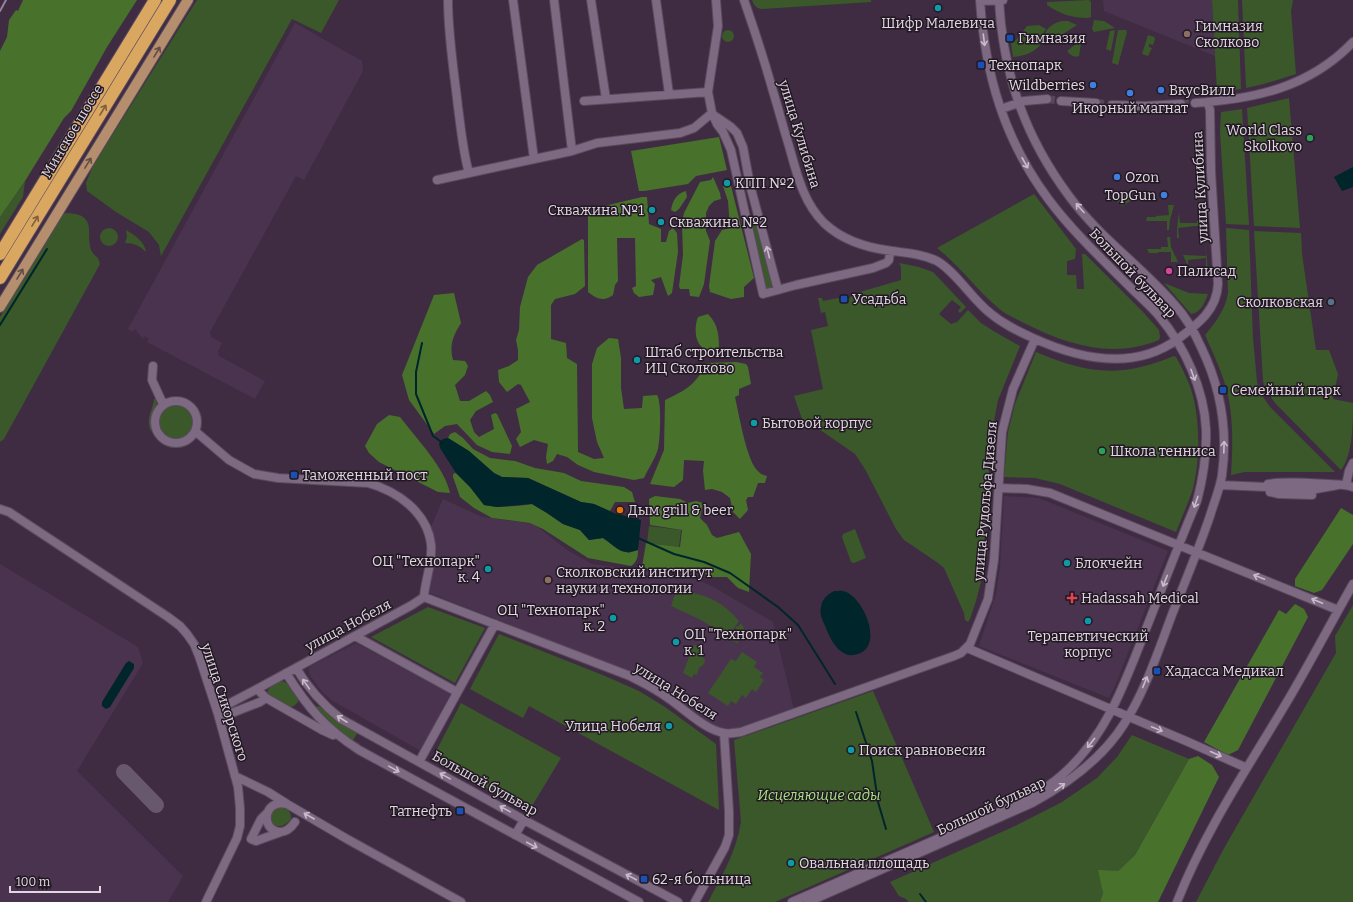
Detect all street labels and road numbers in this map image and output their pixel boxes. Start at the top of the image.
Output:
street label: улица Кулибина [775,77,824,191]
street label: Минское шоссе [38,81,107,181]
street label: улица Кулибина [1189,130,1212,244]
street label: Большой бульвар [1086,225,1180,322]
street label: улица Рудольфа Дизеля [970,420,1001,583]
street label: улица Нобеля [302,596,394,656]
street label: улица Сикорского [197,640,252,763]
street label: улица Нобеля [630,659,721,724]
street label: Большой бульвар [429,747,540,819]
street label: Большой бульвар [934,774,1048,839]

